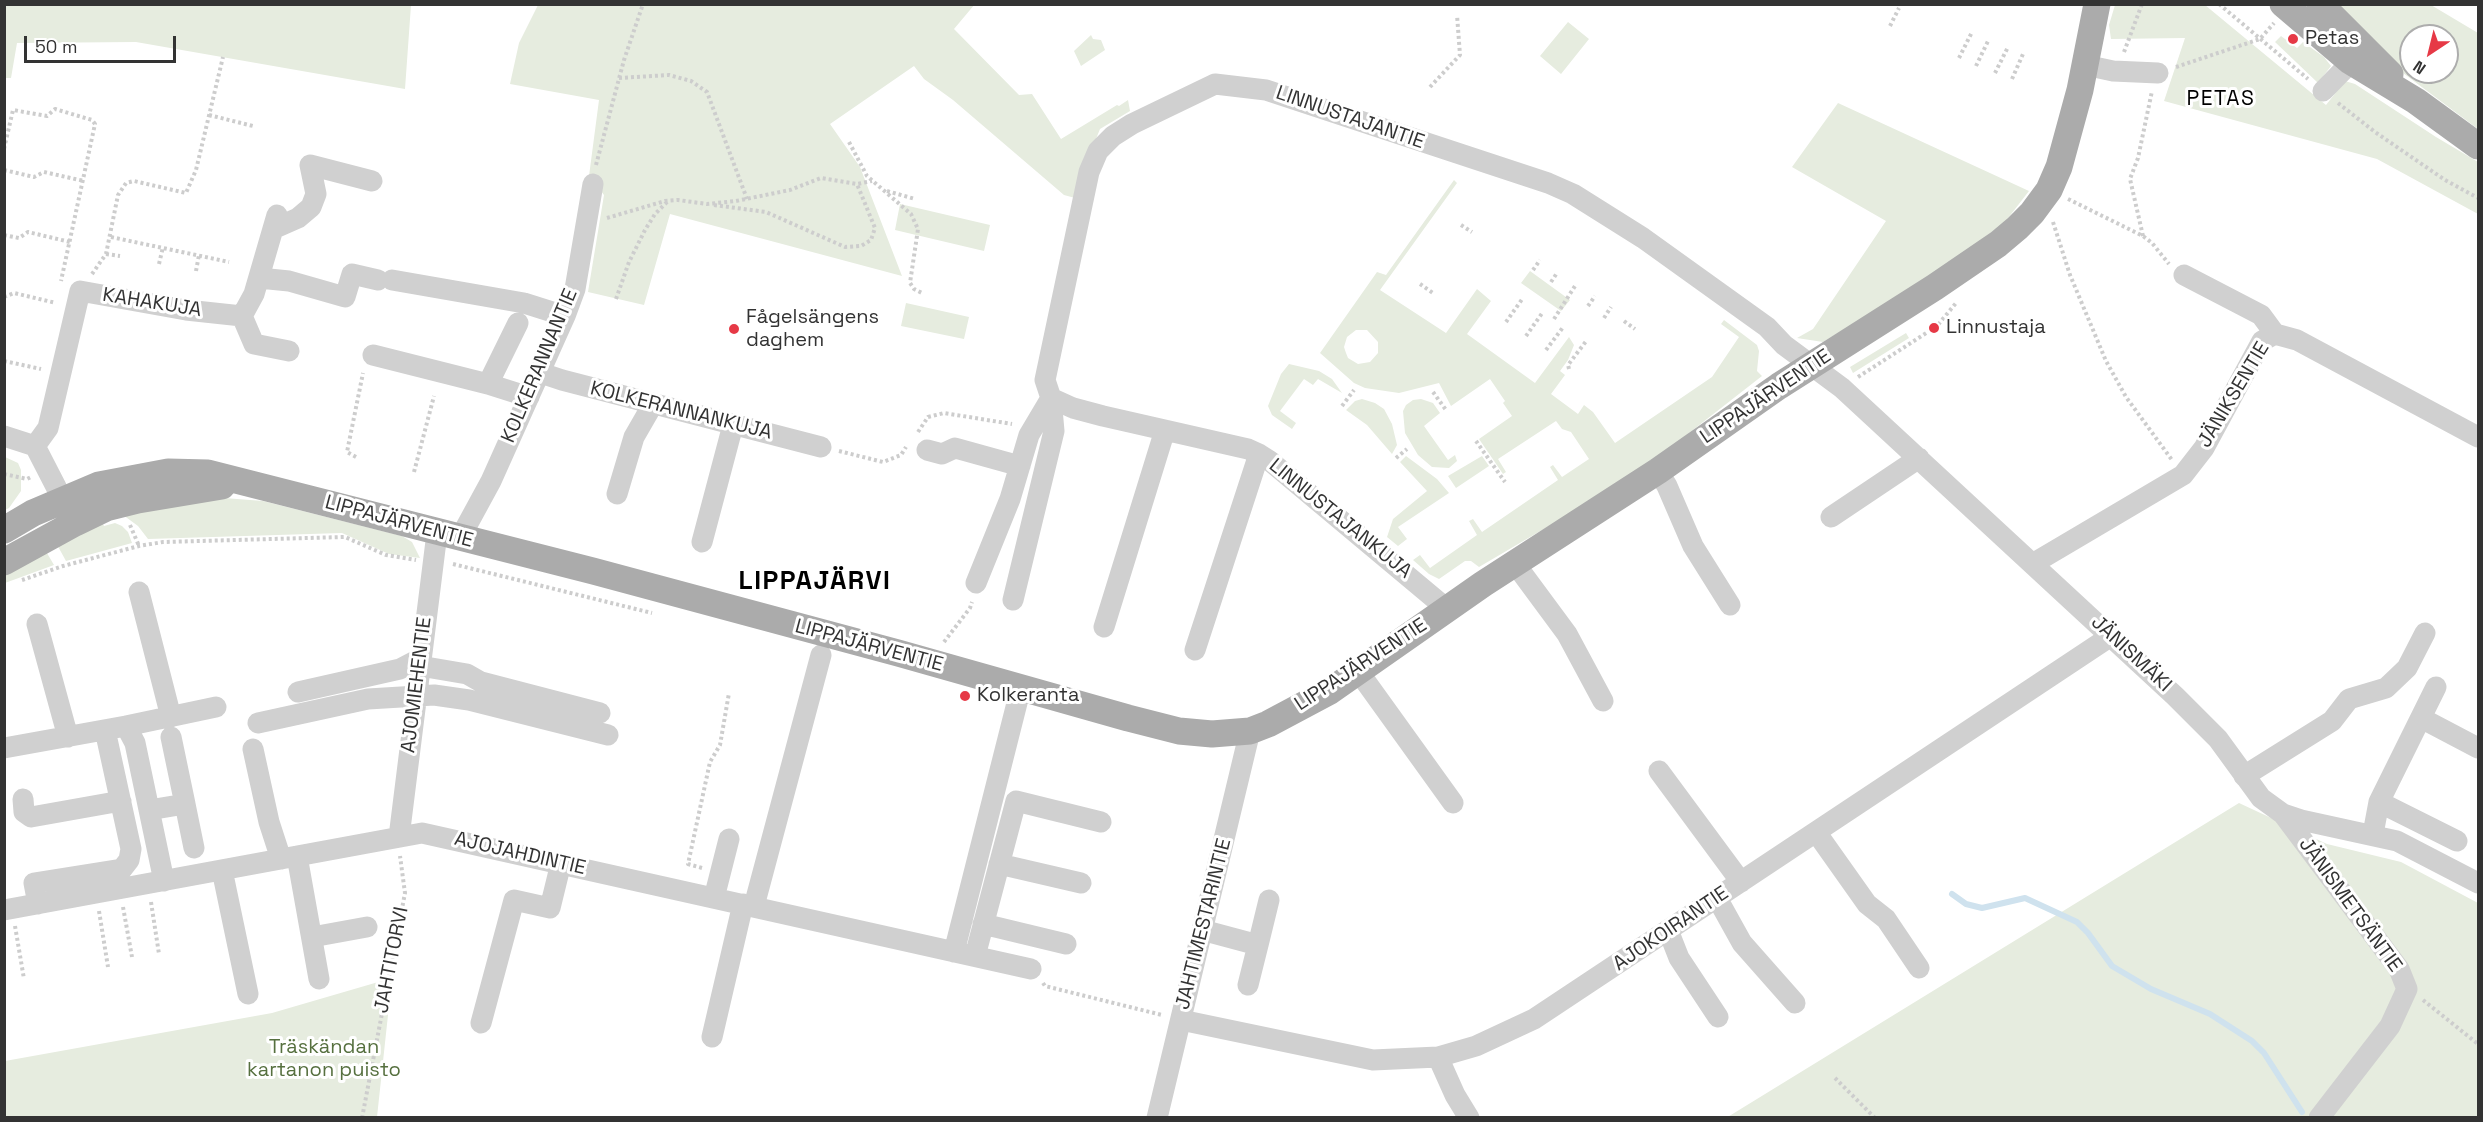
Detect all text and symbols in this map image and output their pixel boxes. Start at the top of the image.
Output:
scale bar [27,24,178,62]
north arrow [2399,24,2459,84]
place label: Petas [2305,27,2359,51]
marker: Petas [2286,32,2300,46]
text: 50 m [35,35,77,58]
text: N [2409,56,2430,79]
street label: LINNUSTAJANTIE [1273,81,1427,155]
district label: PETAS [2187,86,2255,112]
street label: KAHAKUJA [101,283,203,323]
street label: KOLKERANNANTIE [497,285,583,447]
place label: Fågelsängens daghem [746,306,879,353]
place label: Linnustaja [1946,316,2046,340]
marker: Linnustaja [1927,321,1941,335]
marker: Fågelsängens daghem [727,322,741,336]
street label: JÄNIKSENTIE [2193,338,2275,452]
street label: LIPPAJÄRVENTIE [1696,344,1836,450]
street label: KOLKERANNANKUJA [588,377,774,445]
street label: LINNUSTAJANKUJA [1264,454,1416,584]
street label: LIPPAJÄRVENTIE [322,491,476,553]
district label: LIPPAJÄRVI [739,566,891,598]
street label: JÄNISMÄKI [2086,611,2176,697]
street label: LIPPAJÄRVENTIE [1291,613,1431,717]
street label: LIPPAJÄRVENTIE [792,615,946,677]
street label: AJOMIEHENTIE [397,616,437,754]
place label: Kolkeranta [977,684,1079,708]
marker: Kolkeranta [958,689,972,703]
street label: AJOJAHDINTIE [452,827,588,881]
street label: JÄNISMETSÄNTIE [2293,833,2407,977]
street label: JAHTIMESTARINTIE [1171,836,1237,1012]
street label: AJOKOIRANTIE [1609,882,1733,976]
street label: JAHTITORVI [370,905,414,1015]
park label: Träskändan kartanon puisto [247,1036,401,1083]

